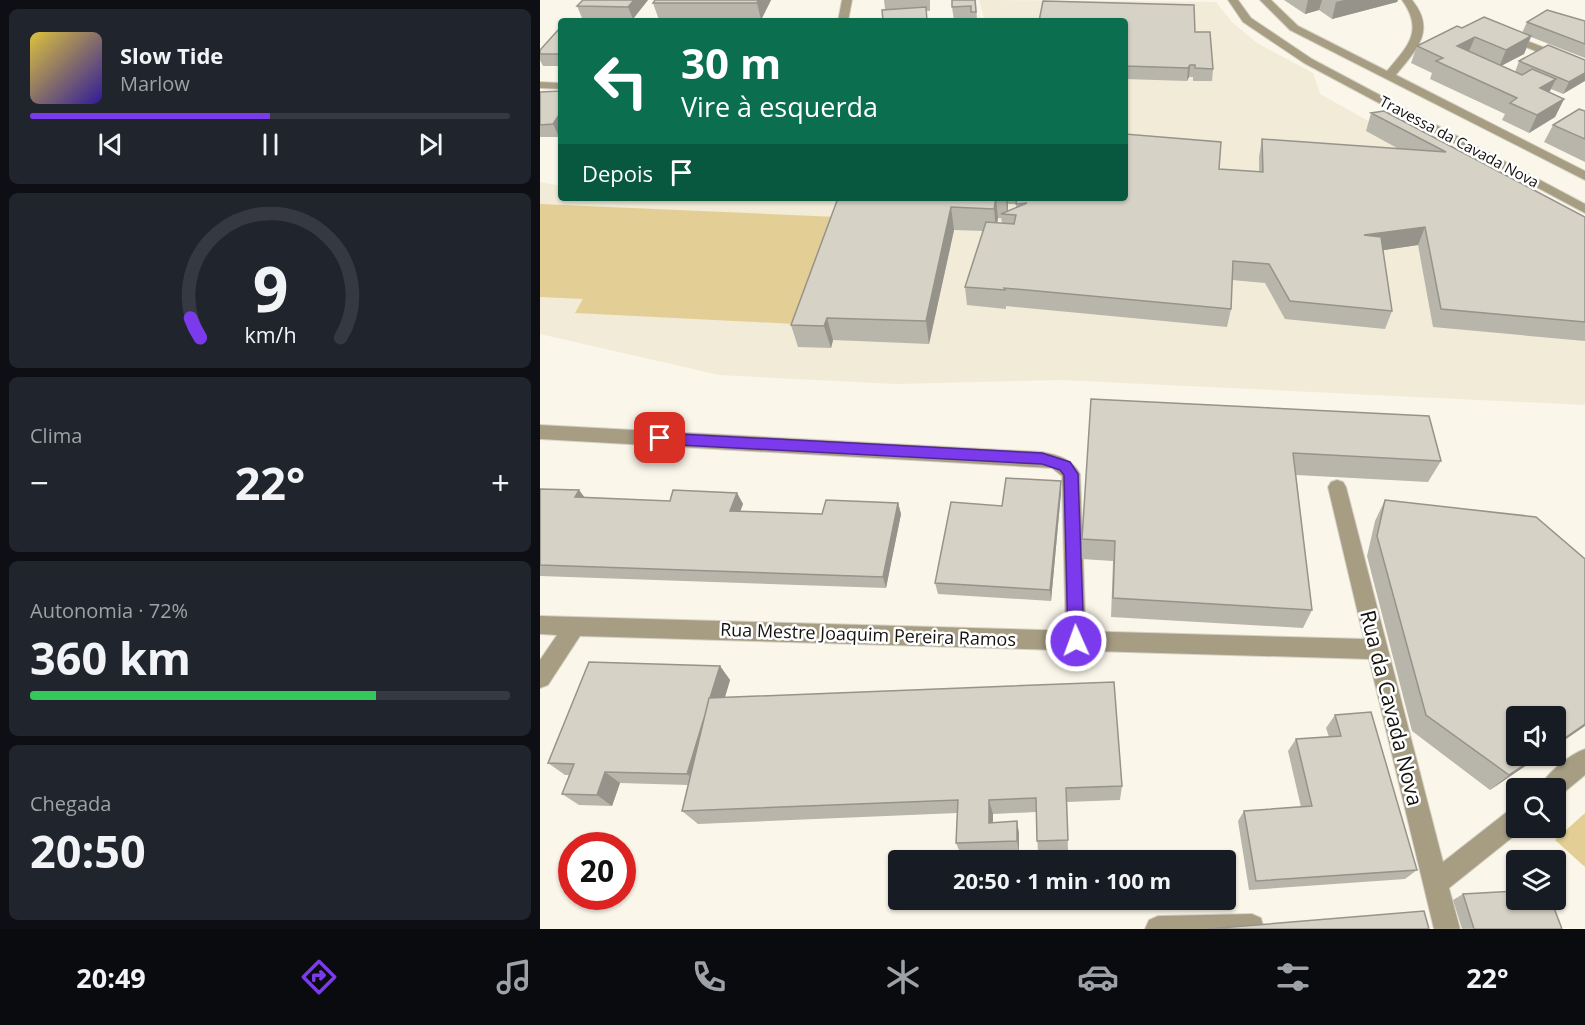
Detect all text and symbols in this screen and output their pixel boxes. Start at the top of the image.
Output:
text: 30 m [681,34,781,91]
text: Slow Tide [120,40,223,70]
icon: left [582,42,660,120]
text: Marlow [120,70,190,97]
text: Vire à esquerda [681,88,878,125]
street label: Travessa da Cavada Nova [1376,91,1543,192]
icon: previous [94,128,127,161]
icon: pause [254,128,287,161]
icon: next [414,128,447,161]
icon: arrive [665,156,698,189]
text: Depois [582,158,653,188]
text: 9 [252,245,288,330]
text: km/h [244,320,296,349]
pin [634,412,685,463]
icon: arrive [643,421,676,454]
text: Clima [30,422,82,449]
text: 22° [235,452,305,513]
text: − [30,460,49,505]
text: + [491,460,510,505]
text: Autonomia · 72% [30,597,188,624]
street label: Rua da Cavada Nova [1354,607,1430,808]
position arrow [1044,609,1108,673]
street label: Rua Mestre Joaquim Pereira Ramos [720,617,1016,651]
text: 360 km [30,627,191,688]
map controls [1506,706,1566,910]
button: sound [1506,706,1566,766]
button: search [1506,778,1566,838]
text: Chegada [30,790,111,817]
text: 20:50 [30,820,146,881]
speed limit sign: 20 [558,832,636,910]
button: layers [1506,850,1566,910]
text: 20:50 · 1 min · 100 m [953,865,1171,895]
icon: directions [298,956,340,998]
icon: music [493,956,535,998]
icon: phone [688,956,730,998]
icon: climate [882,956,924,998]
icon: car [1077,956,1119,998]
icon: filters [1272,956,1314,998]
text: 20:49 [76,959,146,996]
text: 22° [1466,959,1509,996]

